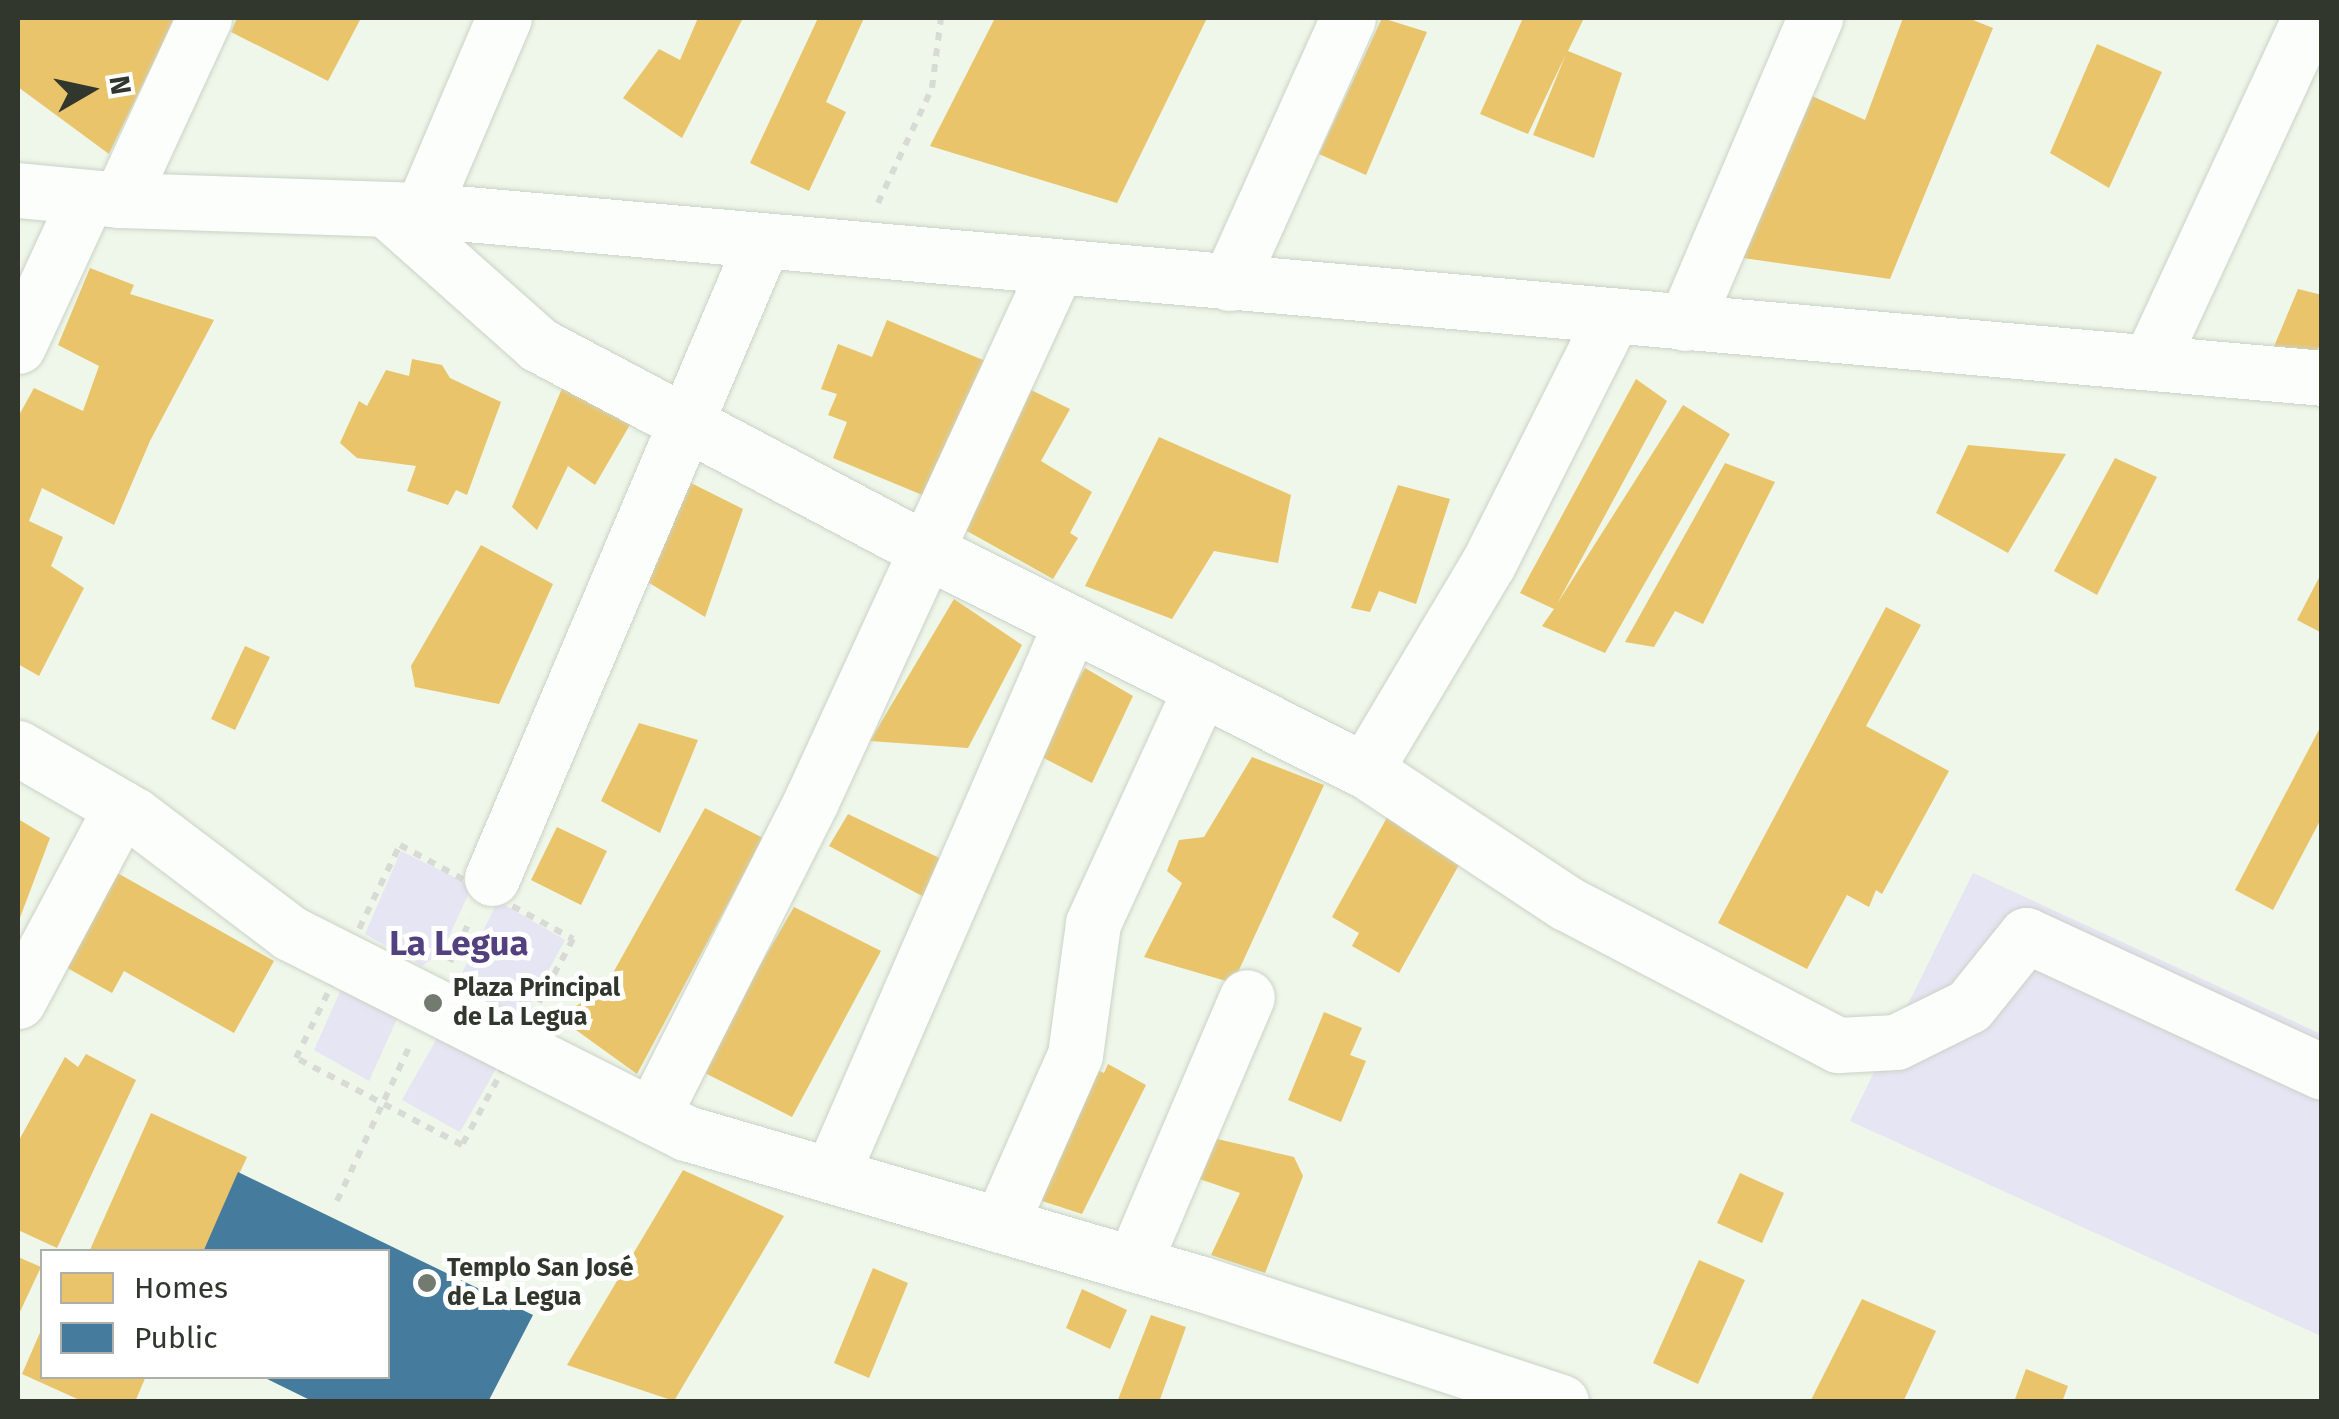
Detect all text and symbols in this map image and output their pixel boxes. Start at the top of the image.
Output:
north arrow [40,40,140,140]
text: N [102,73,138,97]
district label: La Legua [389,922,529,964]
place label: Plaza Principal de La Legua [453,974,620,1033]
marker: Plaza Principal de La Legua [422,992,444,1014]
legend [40,1249,390,1379]
place label: Templo San José de La Legua [447,1254,634,1313]
text: Homes [134,1270,228,1306]
marker: Templo San José de La Legua [416,1272,438,1294]
text: Public [134,1320,218,1356]

